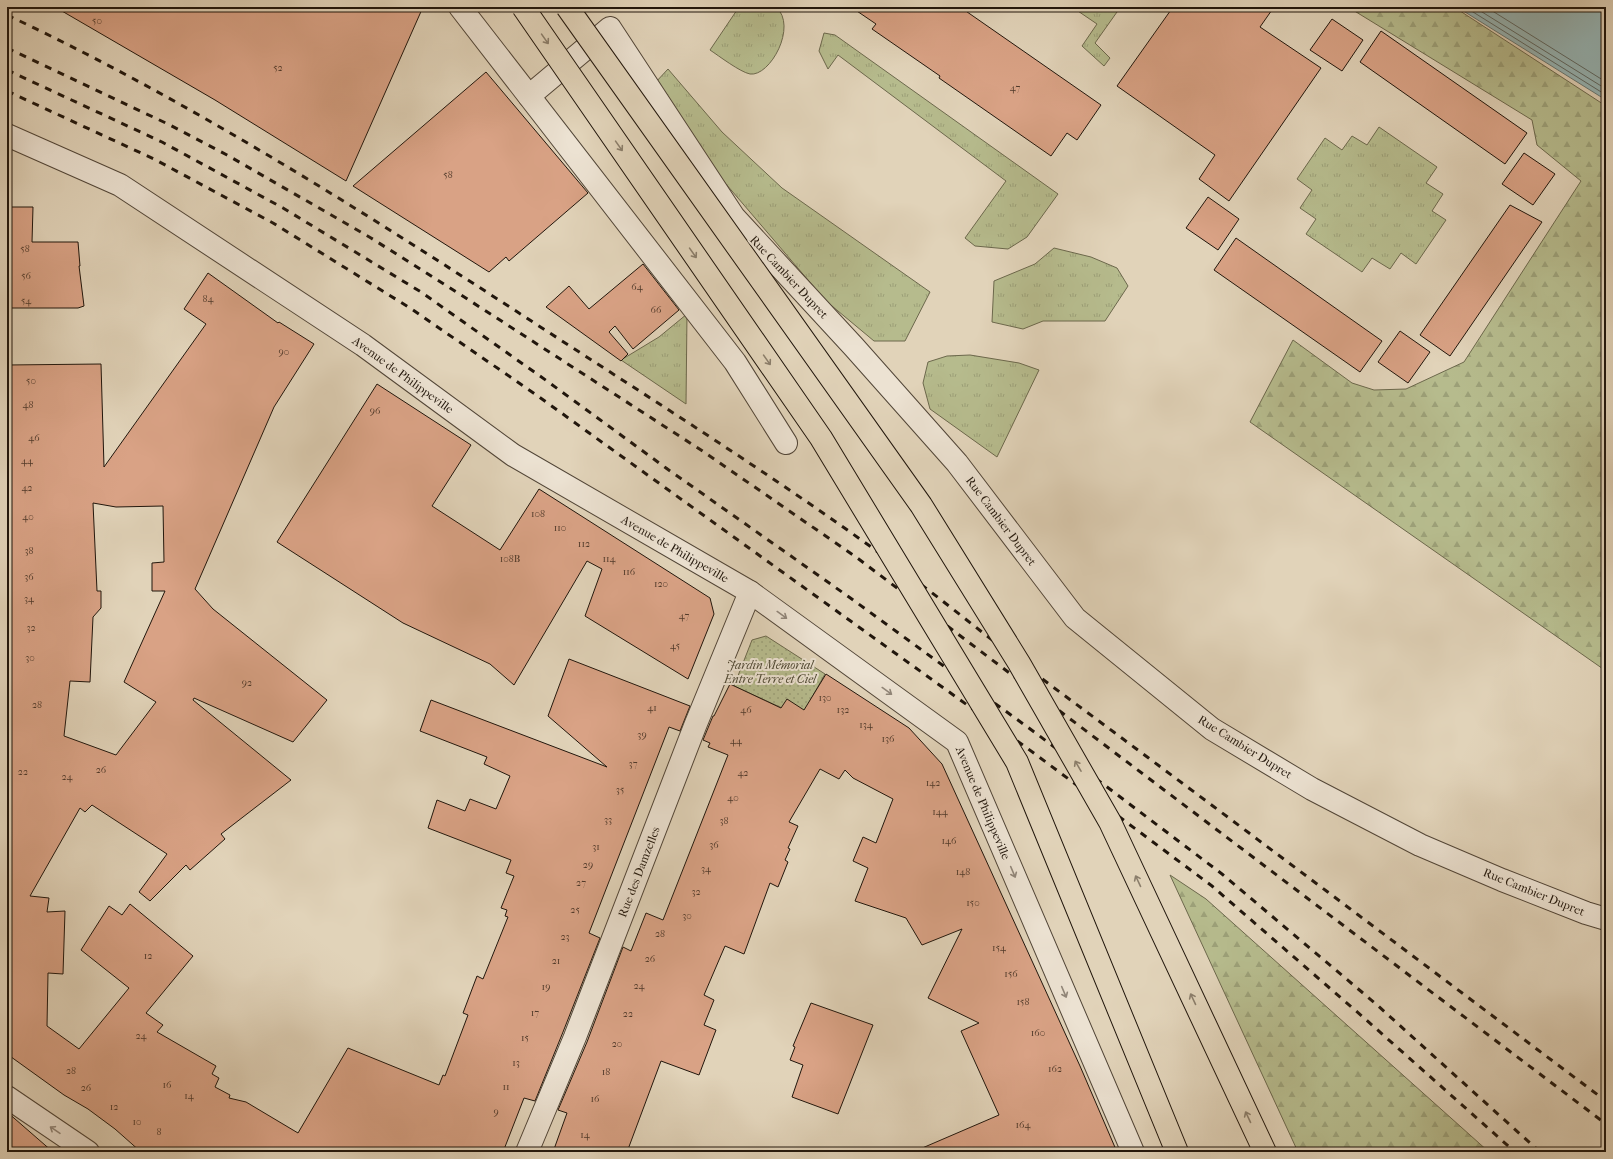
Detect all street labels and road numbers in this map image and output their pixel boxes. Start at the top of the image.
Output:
street label: Rue Cambier Dupret [747,233,832,322]
street label: Avenue de Philippeville [349,333,456,416]
street label: Rue Cambier Dupret [963,474,1040,569]
street label: Avenue de Philippeville [618,512,731,585]
street label: Rue Cambier Dupret [1195,712,1295,782]
street label: Avenue de Philippeville [952,743,1013,862]
street label: Rue des Damzelles [615,824,663,919]
street label: Rue Cambier Dupret [1481,865,1587,919]

